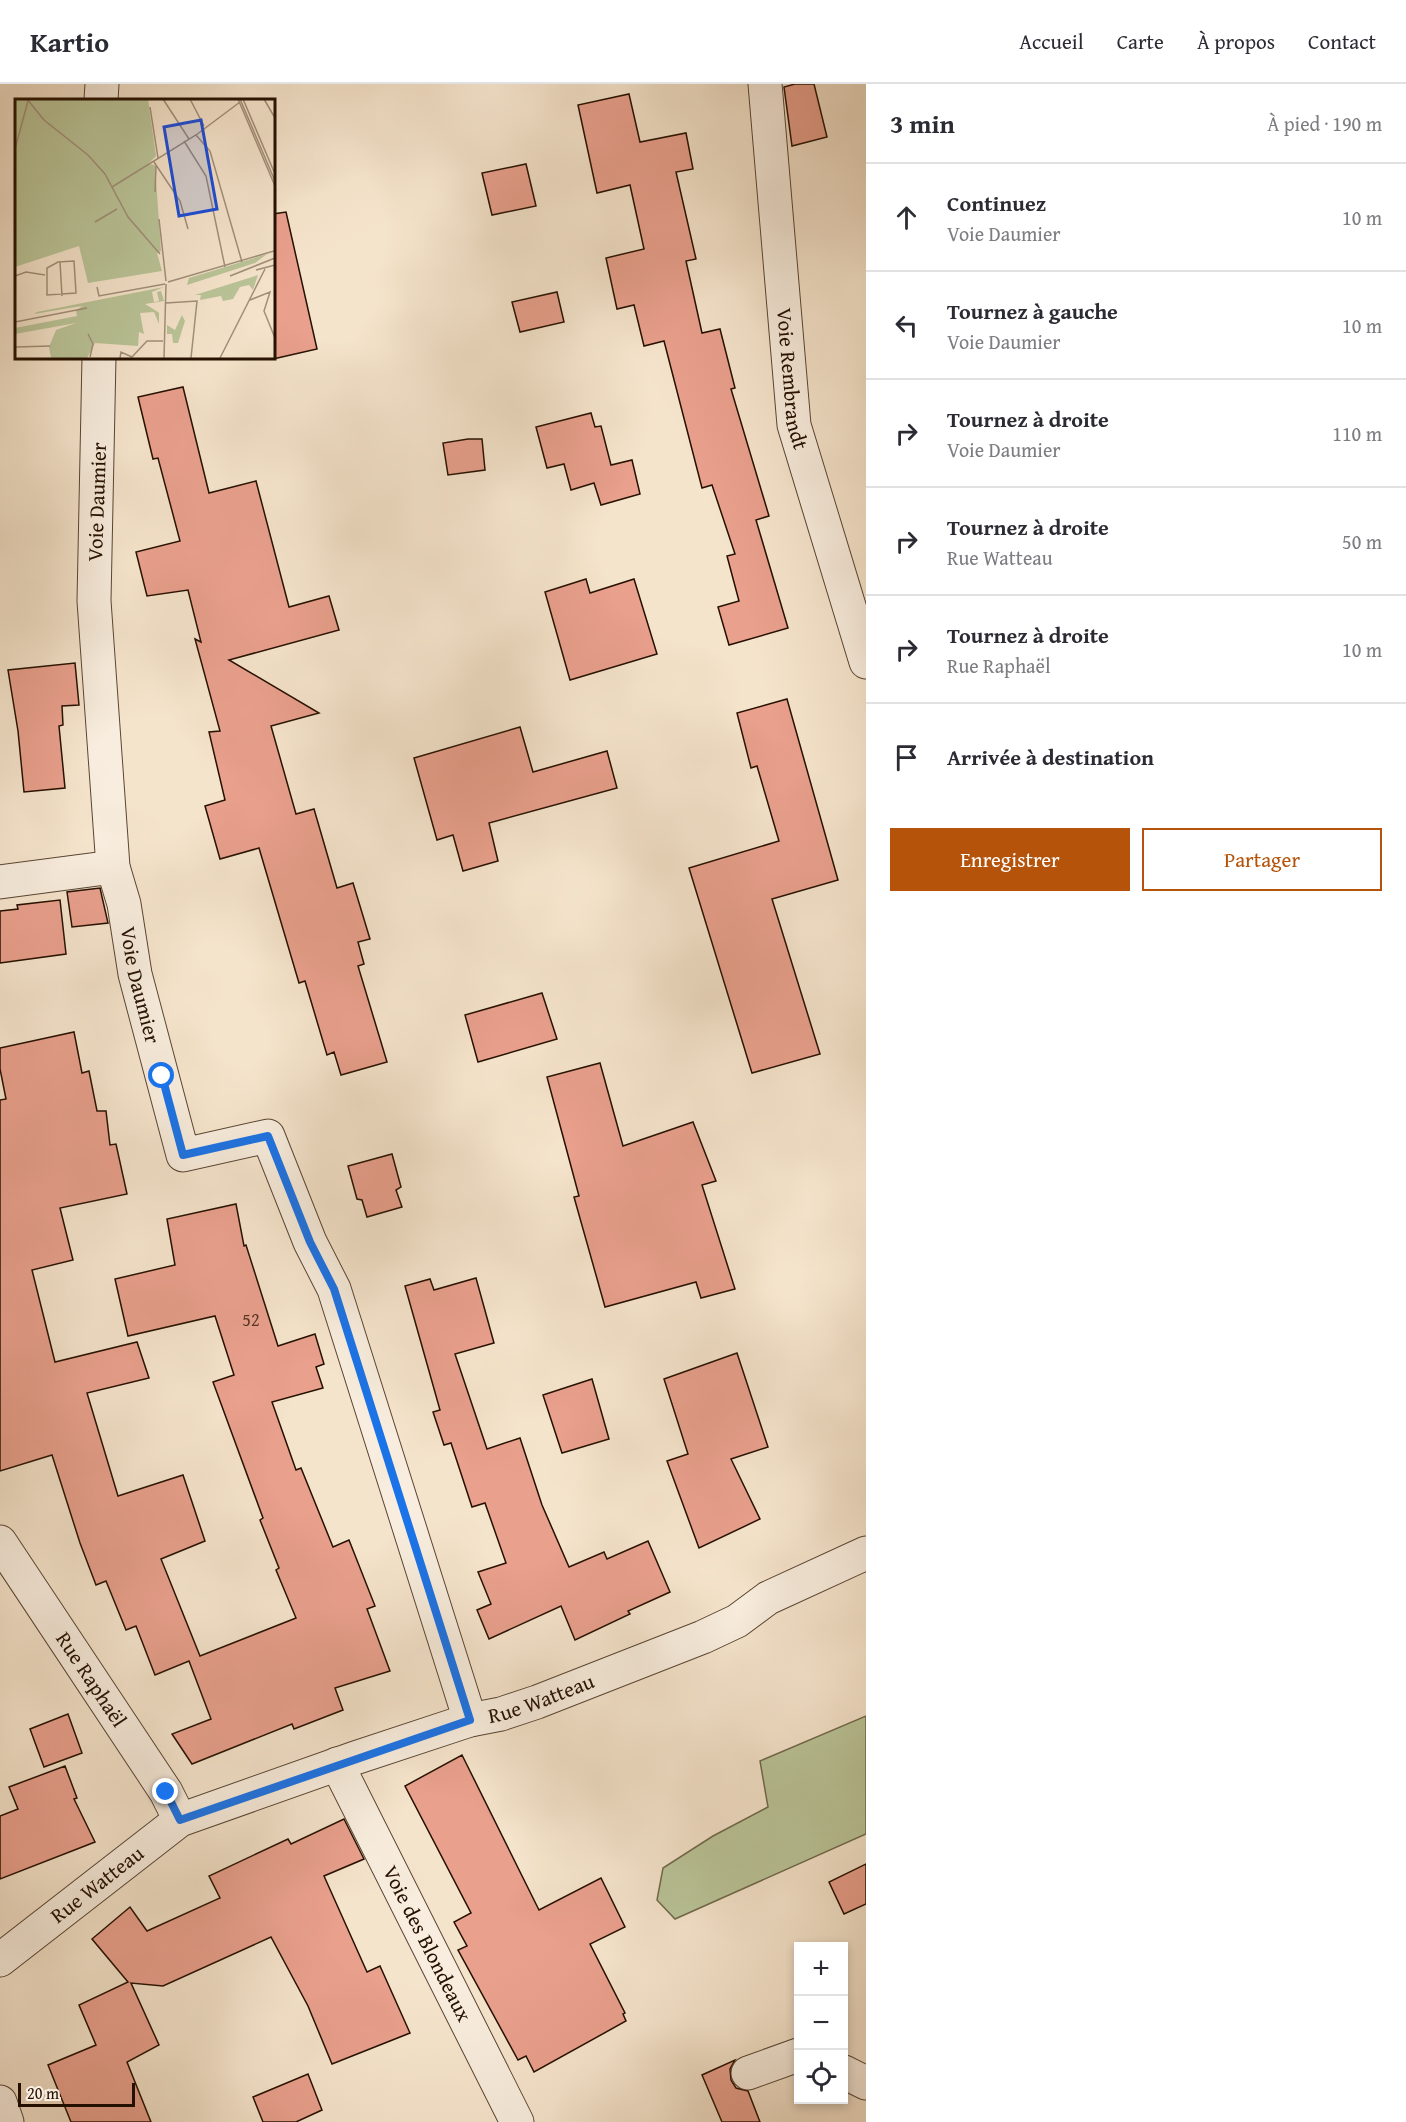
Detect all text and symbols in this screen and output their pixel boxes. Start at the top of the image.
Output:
text: Kartio [30,21,109,62]
text: Accueil [1019,26,1084,57]
text: Carte [1117,26,1164,57]
text: À propos [1197,26,1275,57]
text: Contact [1308,26,1376,57]
inset map [15,99,274,358]
text: 3 min [890,104,955,143]
text: À pied · 190 m [1267,109,1382,138]
text: Continuez [947,187,1046,219]
icon: ahead [890,201,923,234]
text: 10 m [1342,203,1382,232]
text: Voie Daumier [947,219,1061,248]
text: Tournez à gauche [947,295,1118,327]
street label: Voie Rembrandt [769,307,817,454]
icon: left [890,309,923,342]
text: 10 m [1342,311,1382,340]
text: Voie Daumier [947,327,1061,356]
text: Tournez à droite [947,403,1109,435]
icon: right [890,417,923,450]
text: 110 m [1332,419,1382,448]
text: Voie Daumier [947,435,1061,464]
street label: Voie Daumier [79,442,114,562]
text: Tournez à droite [947,511,1109,543]
icon: right [890,525,923,558]
text: 50 m [1342,527,1382,556]
text: Rue Watteau [947,543,1053,572]
text: Tournez à droite [947,619,1109,651]
icon: right [890,633,923,666]
text: 10 m [1342,635,1382,664]
text: Rue Raphaël [947,651,1051,680]
icon: arrive [890,741,923,774]
text: Arrivée à destination [947,741,1154,773]
button: Enregistrer [890,828,1130,891]
button: Partager [1142,828,1382,891]
street label: Voie Daumier [113,924,169,1047]
route start [148,1062,174,1088]
house number: 52 [242,1306,260,1333]
street label: Rue Raphaël [49,1625,135,1733]
street label: Rue Watteau [485,1665,599,1731]
route end [152,1778,178,1804]
street label: Rue Watteau [43,1837,151,1930]
street label: Voie des Blondeaux [375,1860,480,2027]
map controls [794,1942,848,2104]
button: + [794,1942,848,1996]
button: − [794,1996,848,2050]
button: locate [794,2050,848,2104]
scale bar [18,2080,135,2108]
text: 20 m [27,2081,59,2105]

